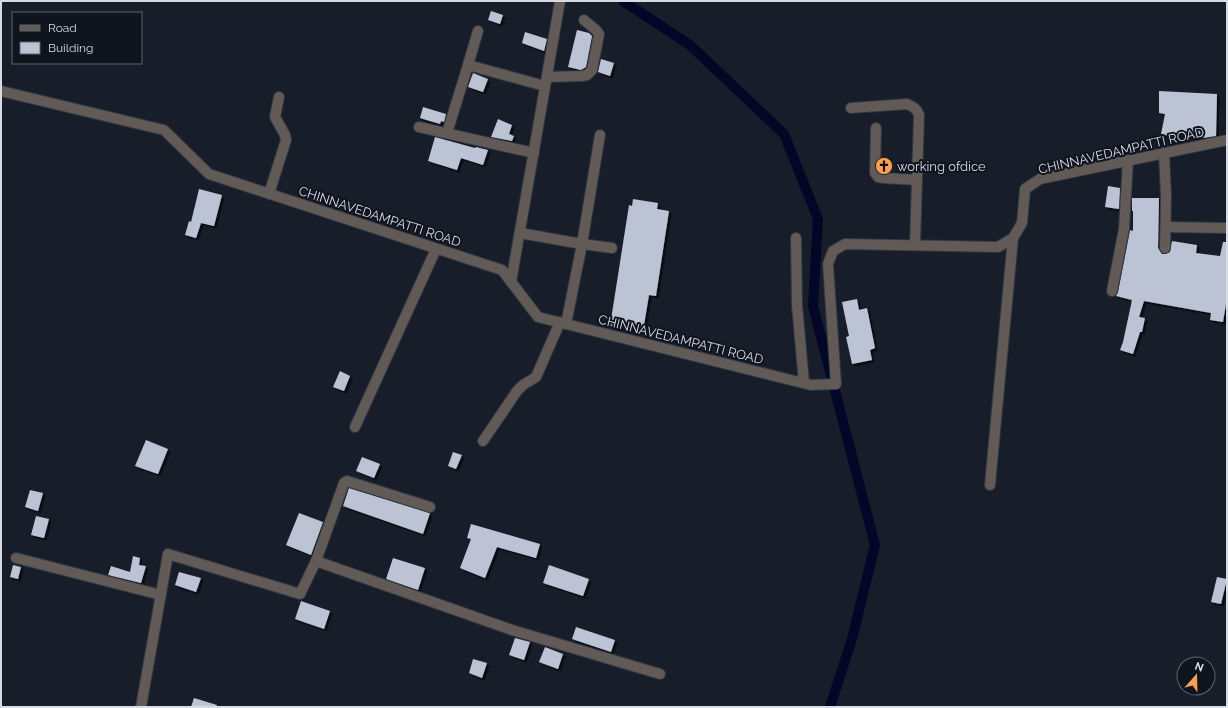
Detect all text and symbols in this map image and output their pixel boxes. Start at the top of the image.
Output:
legend [12,12,142,64]
text: Road [48,21,77,35]
text: Building [48,41,94,55]
street label: CHINNAVEDAMPATTI ROAD [1037,124,1205,177]
church icon: working ofdice [874,156,894,176]
place label: working ofdice [897,159,986,174]
street label: CHINNAVEDAMPATTI ROAD [297,183,463,250]
street label: CHINNAVEDAMPATTI ROAD [597,312,765,367]
north arrow [1176,656,1216,696]
text: N [1193,660,1205,675]

